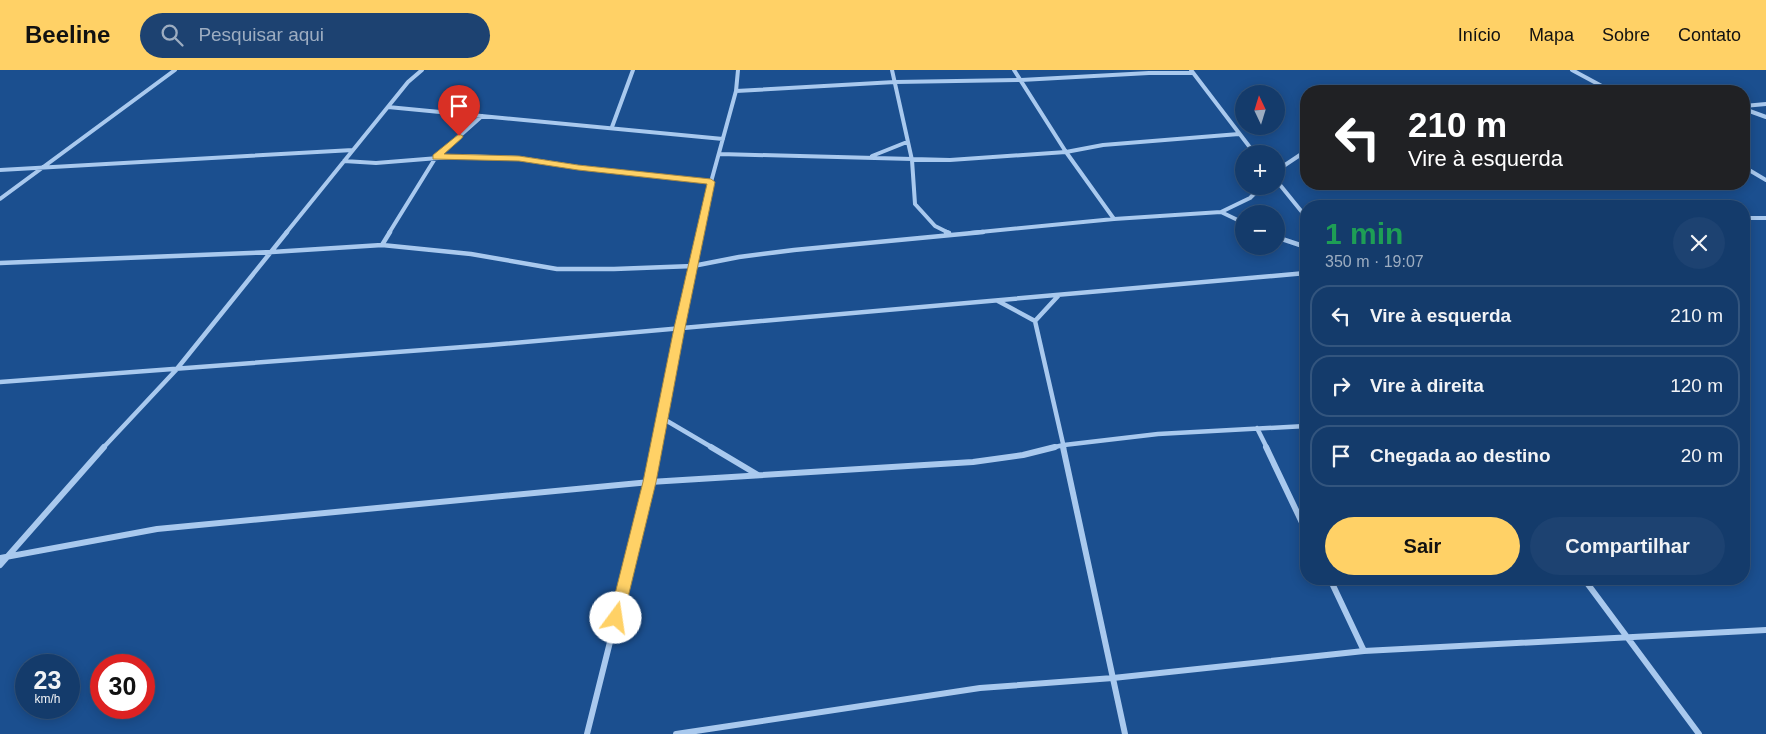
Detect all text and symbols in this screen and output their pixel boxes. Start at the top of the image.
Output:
search box [140,13,490,58]
text: Beeline [25,21,110,48]
icon: search [158,21,186,49]
text: Pesquisar aqui [198,24,324,45]
text: Início [1458,25,1501,45]
text: Mapa [1529,25,1574,45]
text: Sobre [1602,25,1650,45]
text: Contato [1678,25,1741,45]
pin [438,85,480,136]
north arrow [1235,85,1285,135]
map controls [1235,85,1285,255]
icon: arrive [445,92,473,120]
icon: left [1325,105,1390,170]
text: 210 m [1408,105,1507,144]
button: + [1235,145,1285,195]
text: Vire à esquerda [1408,146,1563,171]
button: − [1235,205,1285,255]
text: 1 min [1325,217,1403,250]
button: close [1673,217,1725,269]
text: 350 m · 19:07 [1325,253,1424,270]
icon: left [1327,302,1355,330]
text: Vire à esquerda [1370,305,1511,326]
text: 210 m [1670,305,1723,326]
icon: right [1327,372,1355,400]
text: Vire à direita [1370,375,1484,396]
text: 120 m [1670,375,1723,396]
icon: arrive [1327,442,1355,470]
text: Chegada ao destino [1370,445,1551,466]
text: 20 m [1681,445,1723,466]
button: Sair [1325,517,1520,575]
button: Compartilhar [1530,517,1725,575]
position arrow [589,591,641,643]
speed limit sign: 30 [90,654,155,719]
text: 23 [34,666,61,694]
text: km/h [34,692,61,706]

